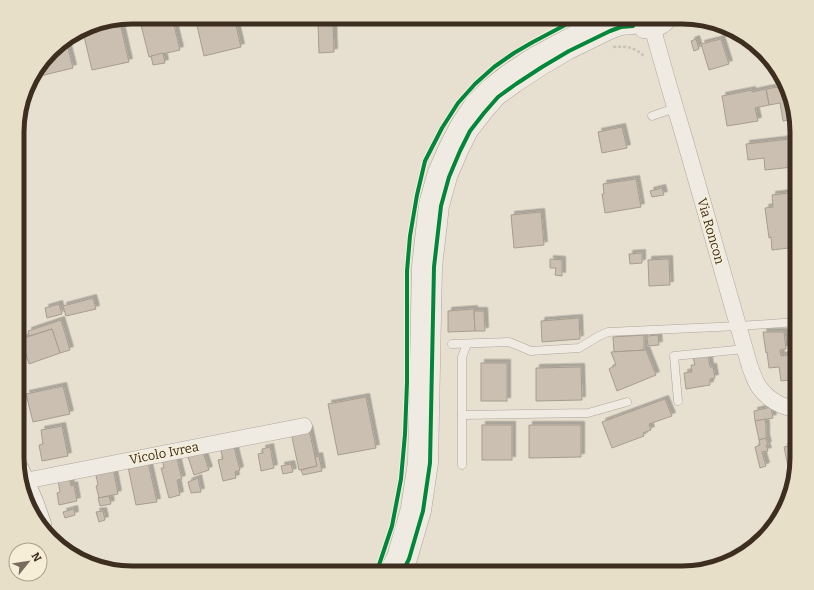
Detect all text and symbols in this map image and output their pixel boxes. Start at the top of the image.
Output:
street label: Via Roncon [694,196,728,266]
street label: Vicolo Ivrea [128,439,200,467]
north arrow [8,542,48,582]
text: N [28,550,44,565]

